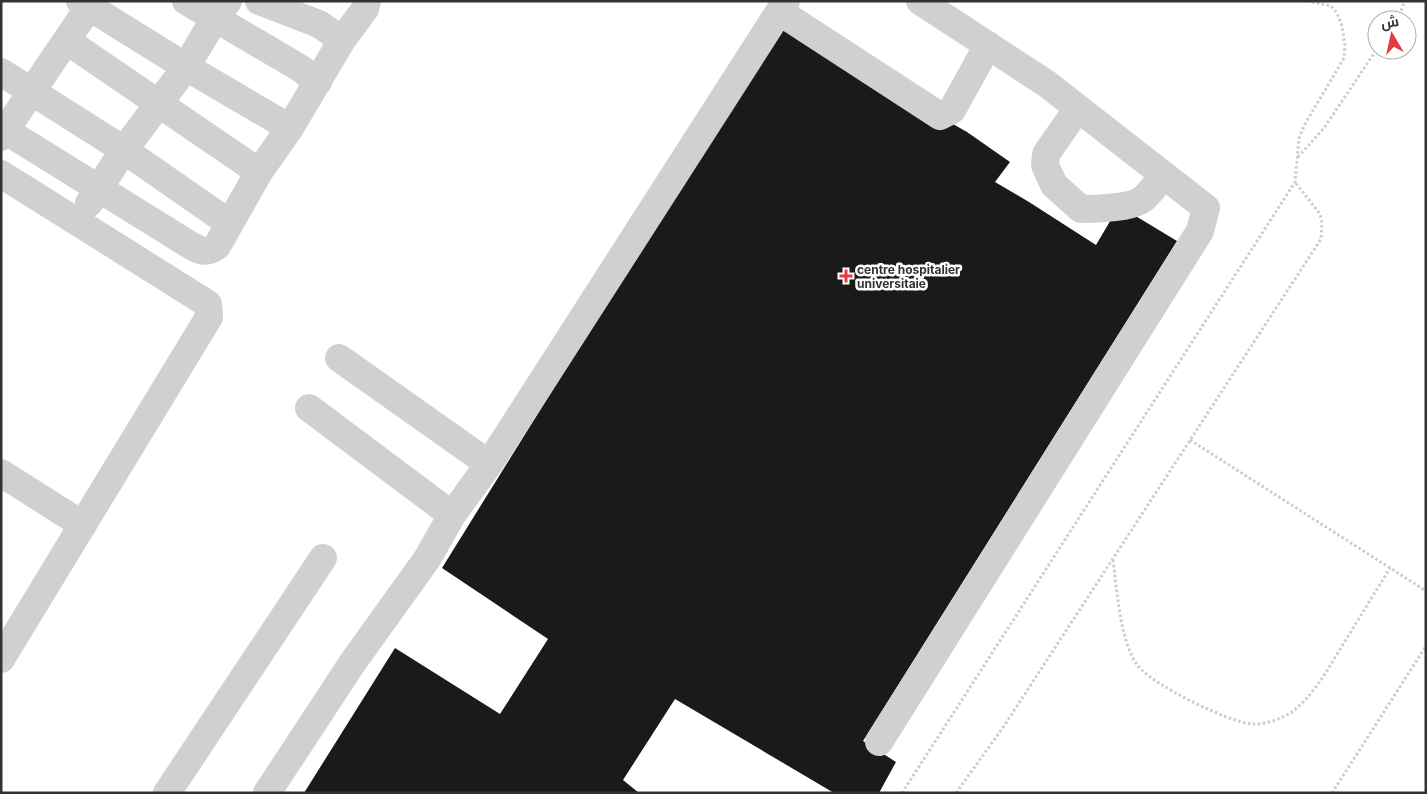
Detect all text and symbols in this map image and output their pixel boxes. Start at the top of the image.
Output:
north arrow [1367,10,1417,60]
text: ش [1380,12,1400,32]
place label: centre hospitalier universitaie [857,262,960,291]
marker: centre hospitalier universitaie [839,269,853,283]

